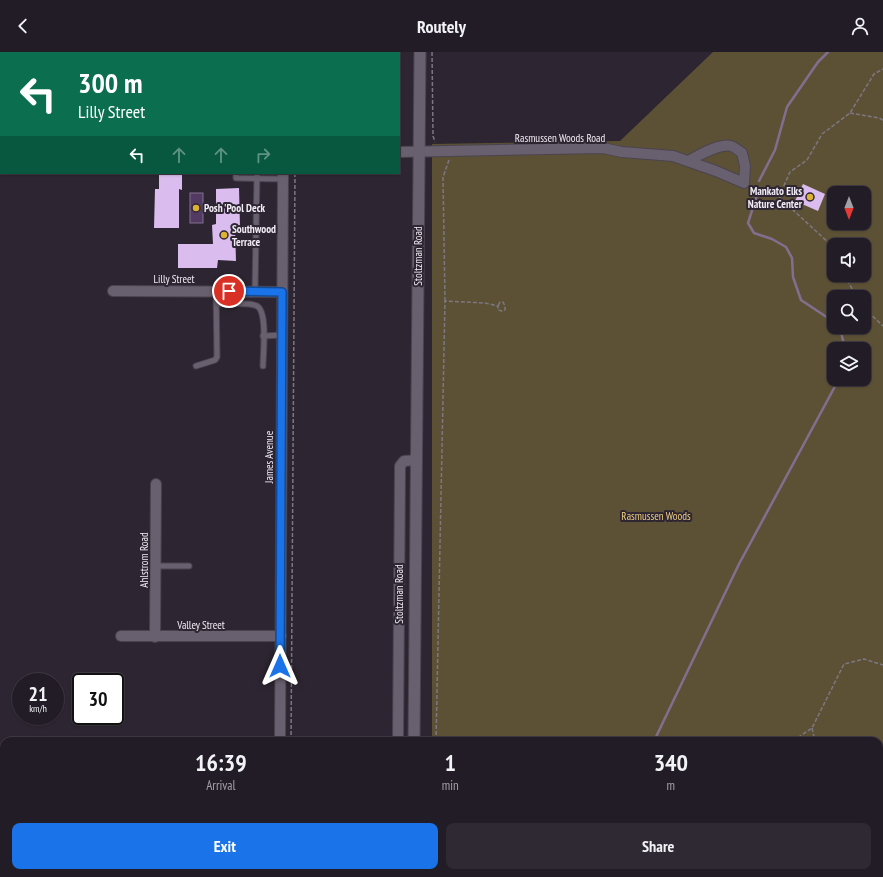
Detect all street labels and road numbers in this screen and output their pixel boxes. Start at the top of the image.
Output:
street label: Rasmussen Woods Road [515,131,605,145]
street label: Stoltzman Road [411,226,425,286]
street label: Lilly Street [154,272,195,286]
street label: James Avenue [262,430,276,484]
street label: Ahlstrom Road [137,532,151,588]
street label: Stoltzman Road [392,564,406,624]
street label: Valley Street [176,618,225,632]

